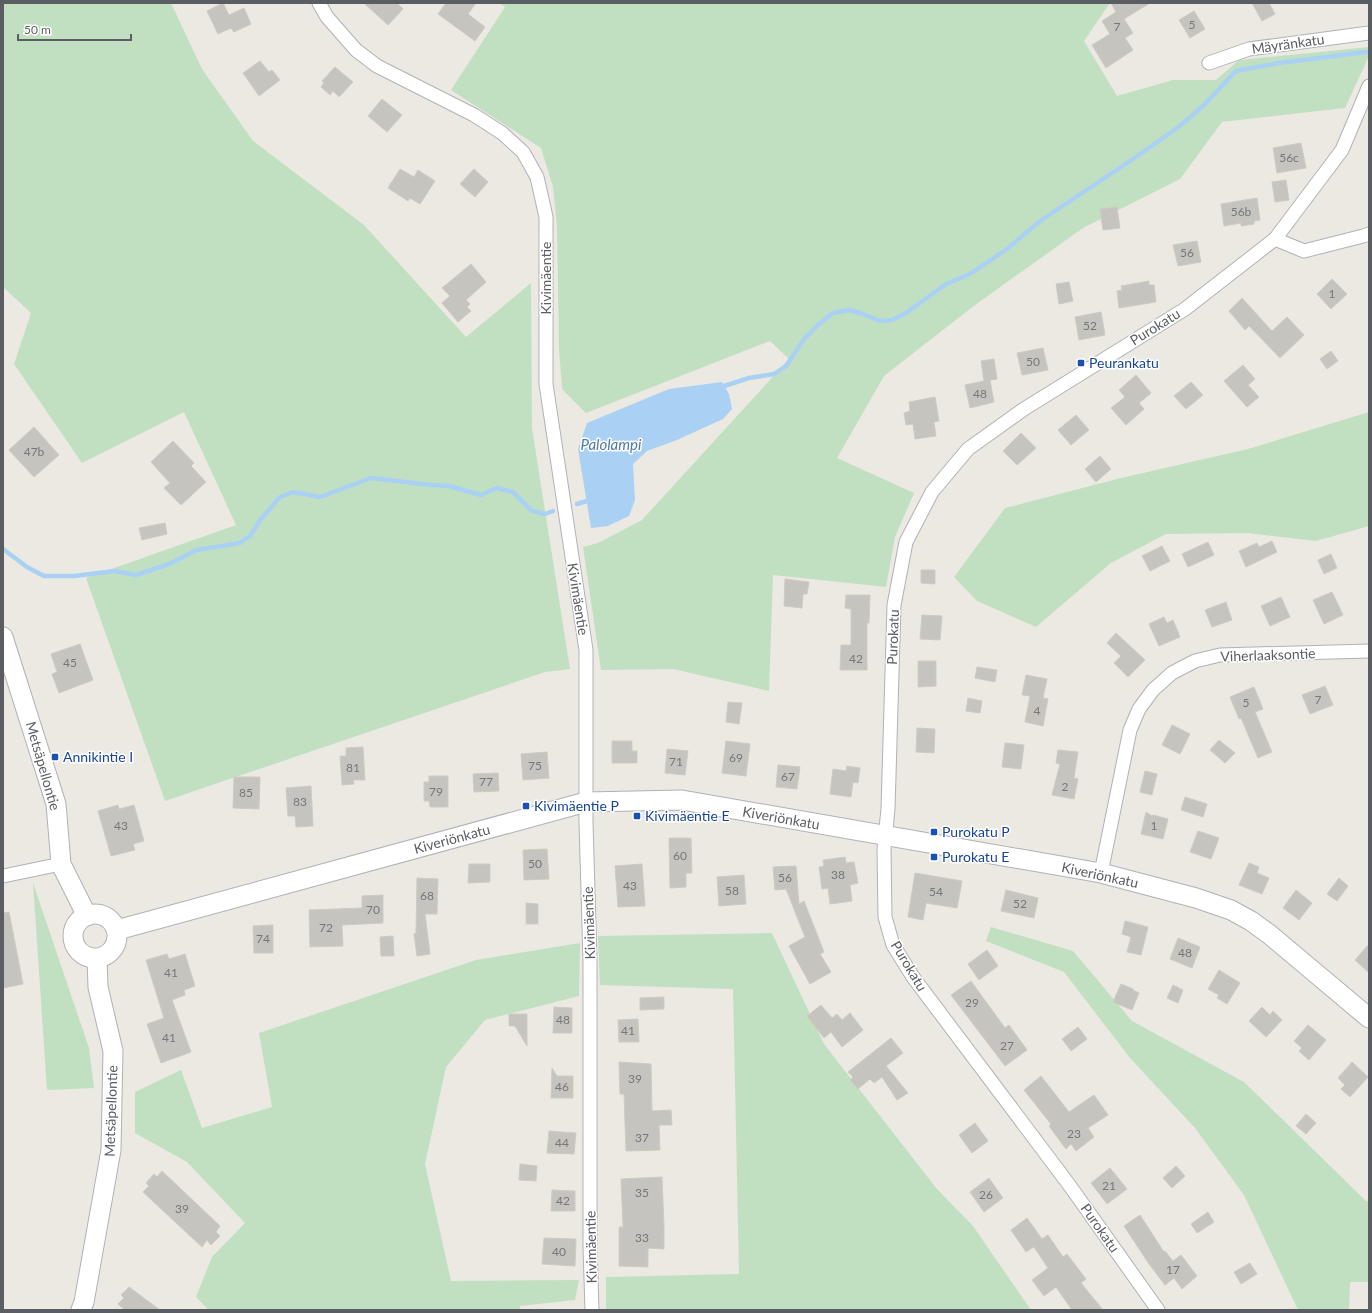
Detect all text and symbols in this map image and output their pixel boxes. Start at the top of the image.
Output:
scale bar [18,16,131,42]
house number: 5 [1189,17,1196,32]
house number: 7 [1114,19,1121,34]
text: 50 m [24,22,51,37]
street label: Mäyränkatu [1250,30,1325,57]
house number: 56c [1279,150,1299,165]
house number: 56b [1231,204,1252,219]
street label: Kivimäentie [537,242,554,314]
house number: 56 [1180,245,1194,260]
house number: 1 [1329,286,1336,301]
street label: Purokatu [1127,305,1183,349]
house number: 52 [1083,318,1097,333]
house number: 50 [1026,354,1040,369]
place label: Peurankatu [1089,354,1159,371]
marker: Peurankatu [1076,358,1086,368]
house number: 48 [973,386,987,401]
water label: Palolampi [581,435,642,453]
house number: 47b [24,444,45,459]
street label: Kivimäentie [564,562,593,636]
street label: Purokatu [883,609,902,665]
street label: Viherlaaksontie [1220,644,1316,665]
house number: 42 [849,651,863,666]
house number: 45 [63,655,77,670]
house number: 7 [1315,692,1322,707]
house number: 5 [1243,695,1250,710]
house number: 4 [1034,703,1041,718]
street label: Metsäpellontie [23,719,64,812]
place label: Annikintie I [63,748,133,765]
house number: 69 [729,750,743,765]
marker: Annikintie I [50,752,60,762]
house number: 71 [669,754,683,769]
house number: 75 [528,758,542,773]
house number: 81 [346,760,360,775]
house number: 67 [781,769,795,784]
house number: 77 [479,774,493,789]
house number: 2 [1062,779,1069,794]
house number: 79 [429,784,443,799]
house number: 85 [239,785,253,800]
house number: 83 [293,794,307,809]
place label: Kivimäentie P [534,797,619,814]
marker: Kivimäentie P [521,801,531,811]
street label: Kiveriönkatu [741,802,821,833]
place label: Kivimäentie E [645,807,729,824]
marker: Kivimäentie E [632,811,642,821]
house number: 43 [114,818,128,833]
house number: 1 [1151,818,1158,833]
street label: Kiveriönkatu [412,820,492,857]
place label: Purokatu P [942,823,1010,840]
marker: Purokatu P [929,827,939,837]
house number: 60 [673,848,687,863]
place label: Purokatu E [942,848,1009,865]
marker: Purokatu E [929,852,939,862]
house number: 50 [528,856,542,871]
street label: Kiveriönkatu [1060,858,1140,891]
house number: 38 [831,867,845,882]
house number: 56 [778,870,792,885]
house number: 43 [623,878,637,893]
house number: 58 [725,883,739,898]
house number: 54 [929,884,943,899]
street label: Kivimäentie [579,886,598,960]
house number: 68 [420,888,434,903]
house number: 52 [1013,896,1027,911]
house number: 70 [366,902,380,917]
house number: 72 [319,920,333,935]
house number: 74 [256,931,270,946]
street label: Purokatu [888,937,931,994]
house number: 48 [1178,945,1192,960]
house number: 41 [164,965,178,980]
house number: 29 [965,995,979,1010]
house number: 48 [556,1012,570,1027]
house number: 41 [621,1023,635,1038]
house number: 41 [162,1030,176,1045]
house number: 27 [1000,1038,1014,1053]
street label: Metsäpellontie [100,1065,121,1157]
house number: 39 [628,1071,642,1086]
house number: 46 [555,1079,569,1094]
house number: 23 [1067,1126,1081,1141]
house number: 37 [635,1130,649,1145]
house number: 44 [555,1135,569,1150]
house number: 21 [1102,1178,1116,1193]
house number: 35 [635,1185,649,1200]
house number: 26 [979,1187,993,1202]
house number: 42 [556,1193,570,1208]
street label: Purokatu [1077,1200,1123,1255]
house number: 39 [175,1201,189,1216]
street label: Kivimäentie [581,1210,600,1284]
house number: 33 [635,1230,649,1245]
house number: 40 [552,1244,566,1259]
house number: 17 [1166,1262,1180,1277]

